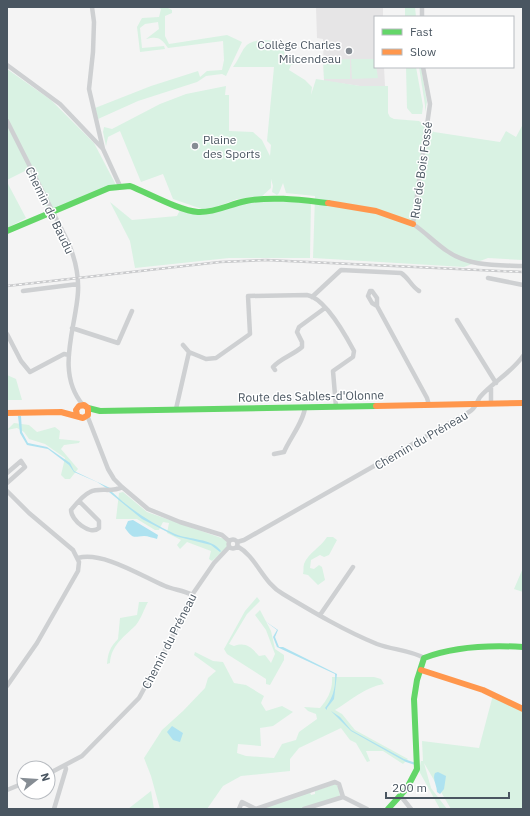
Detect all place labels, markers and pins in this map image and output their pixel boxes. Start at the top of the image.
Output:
place label: Collège Charles Milcendeau [257,37,341,66]
marker: Collège Charles Milcendeau [344,46,354,56]
place label: Plaine des Sports [203,132,261,161]
marker: Plaine des Sports [190,141,200,151]

